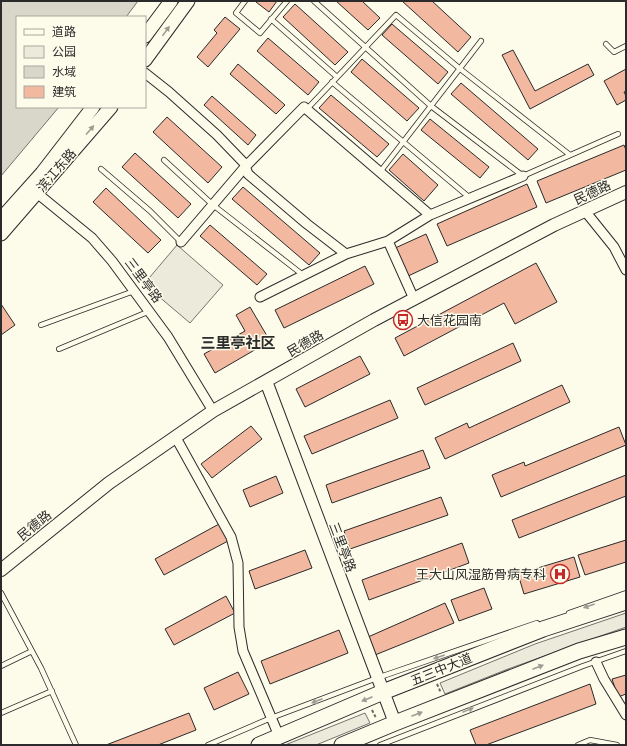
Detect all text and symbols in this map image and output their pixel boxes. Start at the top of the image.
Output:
legend [16,16,146,108]
text: 道路 [52,25,76,39]
one-way arrow [162,25,171,36]
text: 公园 [52,45,76,59]
text: 水域 [52,65,76,79]
text: 建筑 [52,85,76,99]
one-way arrow [86,125,95,136]
street label: 滨江东路 [34,146,79,195]
street label: 民德路 [571,177,613,207]
street label: 三里亭路 [122,255,165,306]
bus stop icon: 大信花园南 [392,309,414,331]
place label: 大信花园南 [417,313,482,328]
street label: 民德路 [285,327,326,360]
district label: 三里亭社区 [200,334,276,352]
street label: 民德路 [14,507,54,543]
street label: 三里亭路 [326,520,359,574]
hospital icon: 王大山风湿筋骨病专科 [549,563,571,585]
place label: 王大山风湿筋骨病专科 [416,567,546,582]
one-way arrow [583,603,595,609]
street label: 五三中大道 [408,650,474,689]
one-way arrow [433,654,445,660]
one-way arrow [533,664,545,670]
one-way arrow [361,696,372,702]
one-way arrow [311,698,323,704]
one-way arrow [463,707,475,713]
one-way arrow [412,711,424,717]

